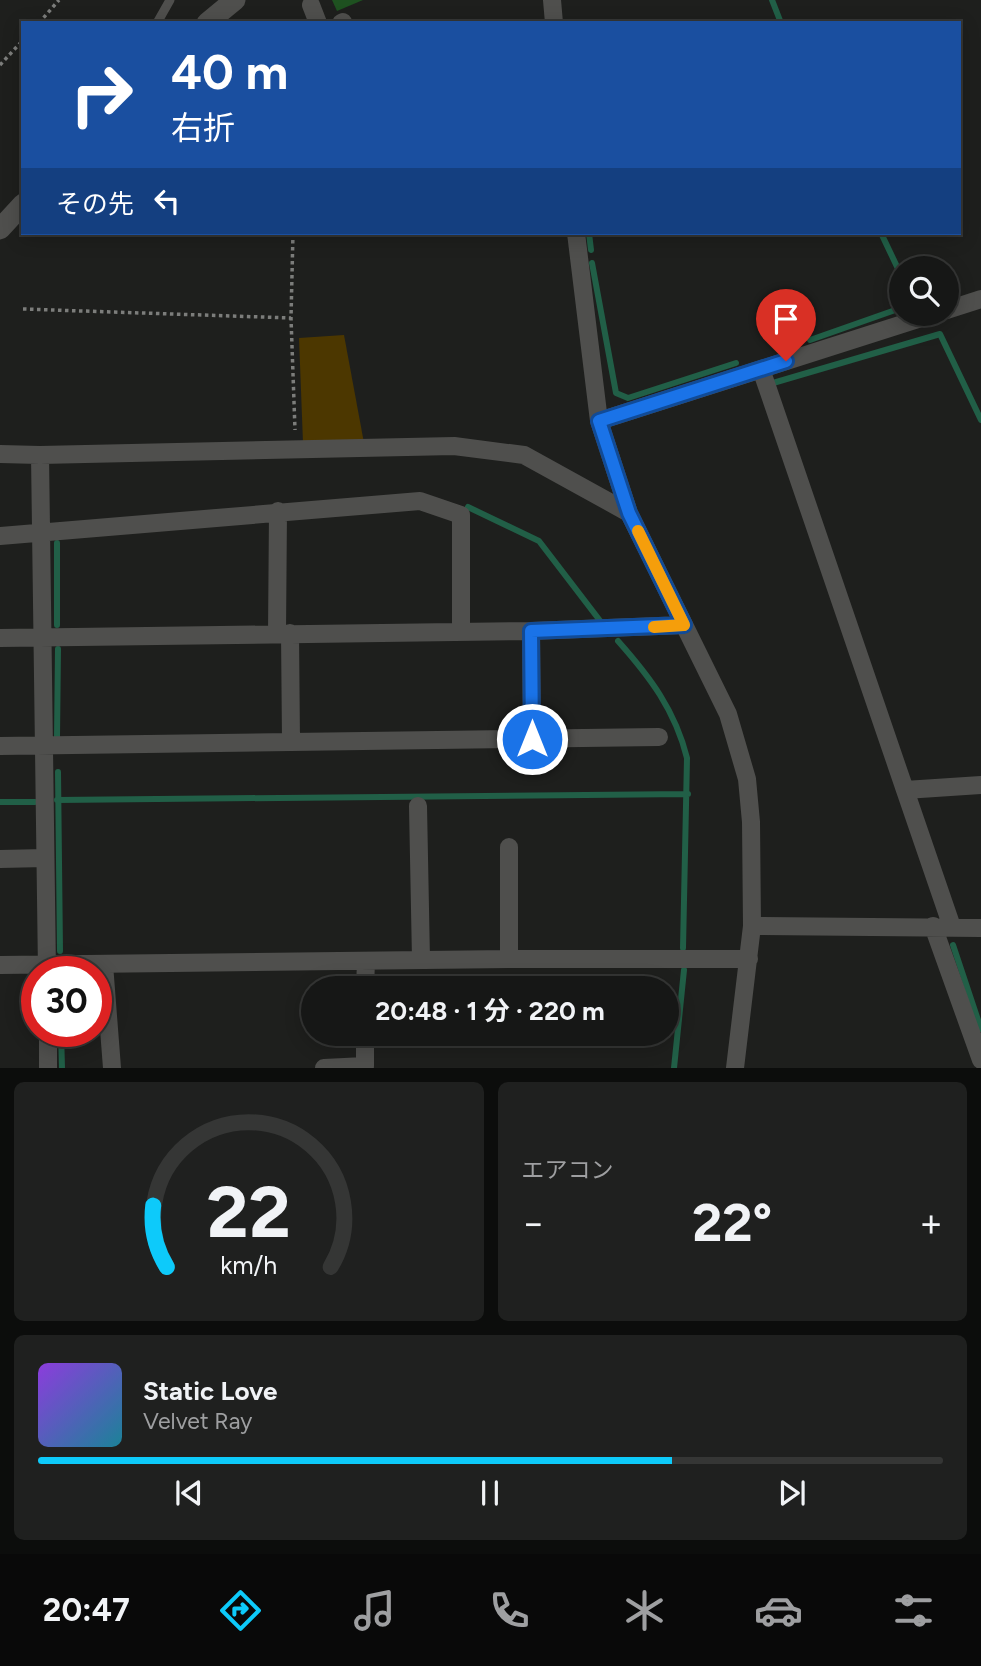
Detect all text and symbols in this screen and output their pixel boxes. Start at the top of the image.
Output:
text: 40 m [171,42,288,101]
icon: right [56,49,147,140]
text: 右折 [171,109,235,147]
icon: left [148,182,186,220]
text: その先 [56,188,134,220]
map controls [889,256,959,326]
button: search [889,256,959,326]
pin [756,289,816,361]
icon: arrive [767,300,805,338]
position arrow [495,702,569,776]
speed limit sign: 30 [21,956,112,1047]
text: 20:48 · 1 分 · 220 m [375,995,605,1027]
text: エアコン [522,1156,614,1184]
text: 22 [207,1169,291,1256]
text: 22° [692,1192,772,1254]
text: − [522,1200,545,1246]
text: + [919,1200,943,1246]
text: km/h [220,1250,277,1280]
text: Static Love [143,1375,277,1407]
text: Velvet Ray [143,1407,252,1435]
icon: previous [170,1474,208,1512]
icon: pause [471,1474,509,1512]
icon: next [773,1474,811,1512]
icon: directions [216,1586,265,1635]
icon: music [350,1586,399,1635]
icon: phone [485,1586,534,1635]
icon: climate [620,1586,669,1635]
icon: car [754,1586,803,1635]
icon: filters [889,1586,938,1635]
text: 20:47 [43,1591,130,1629]

